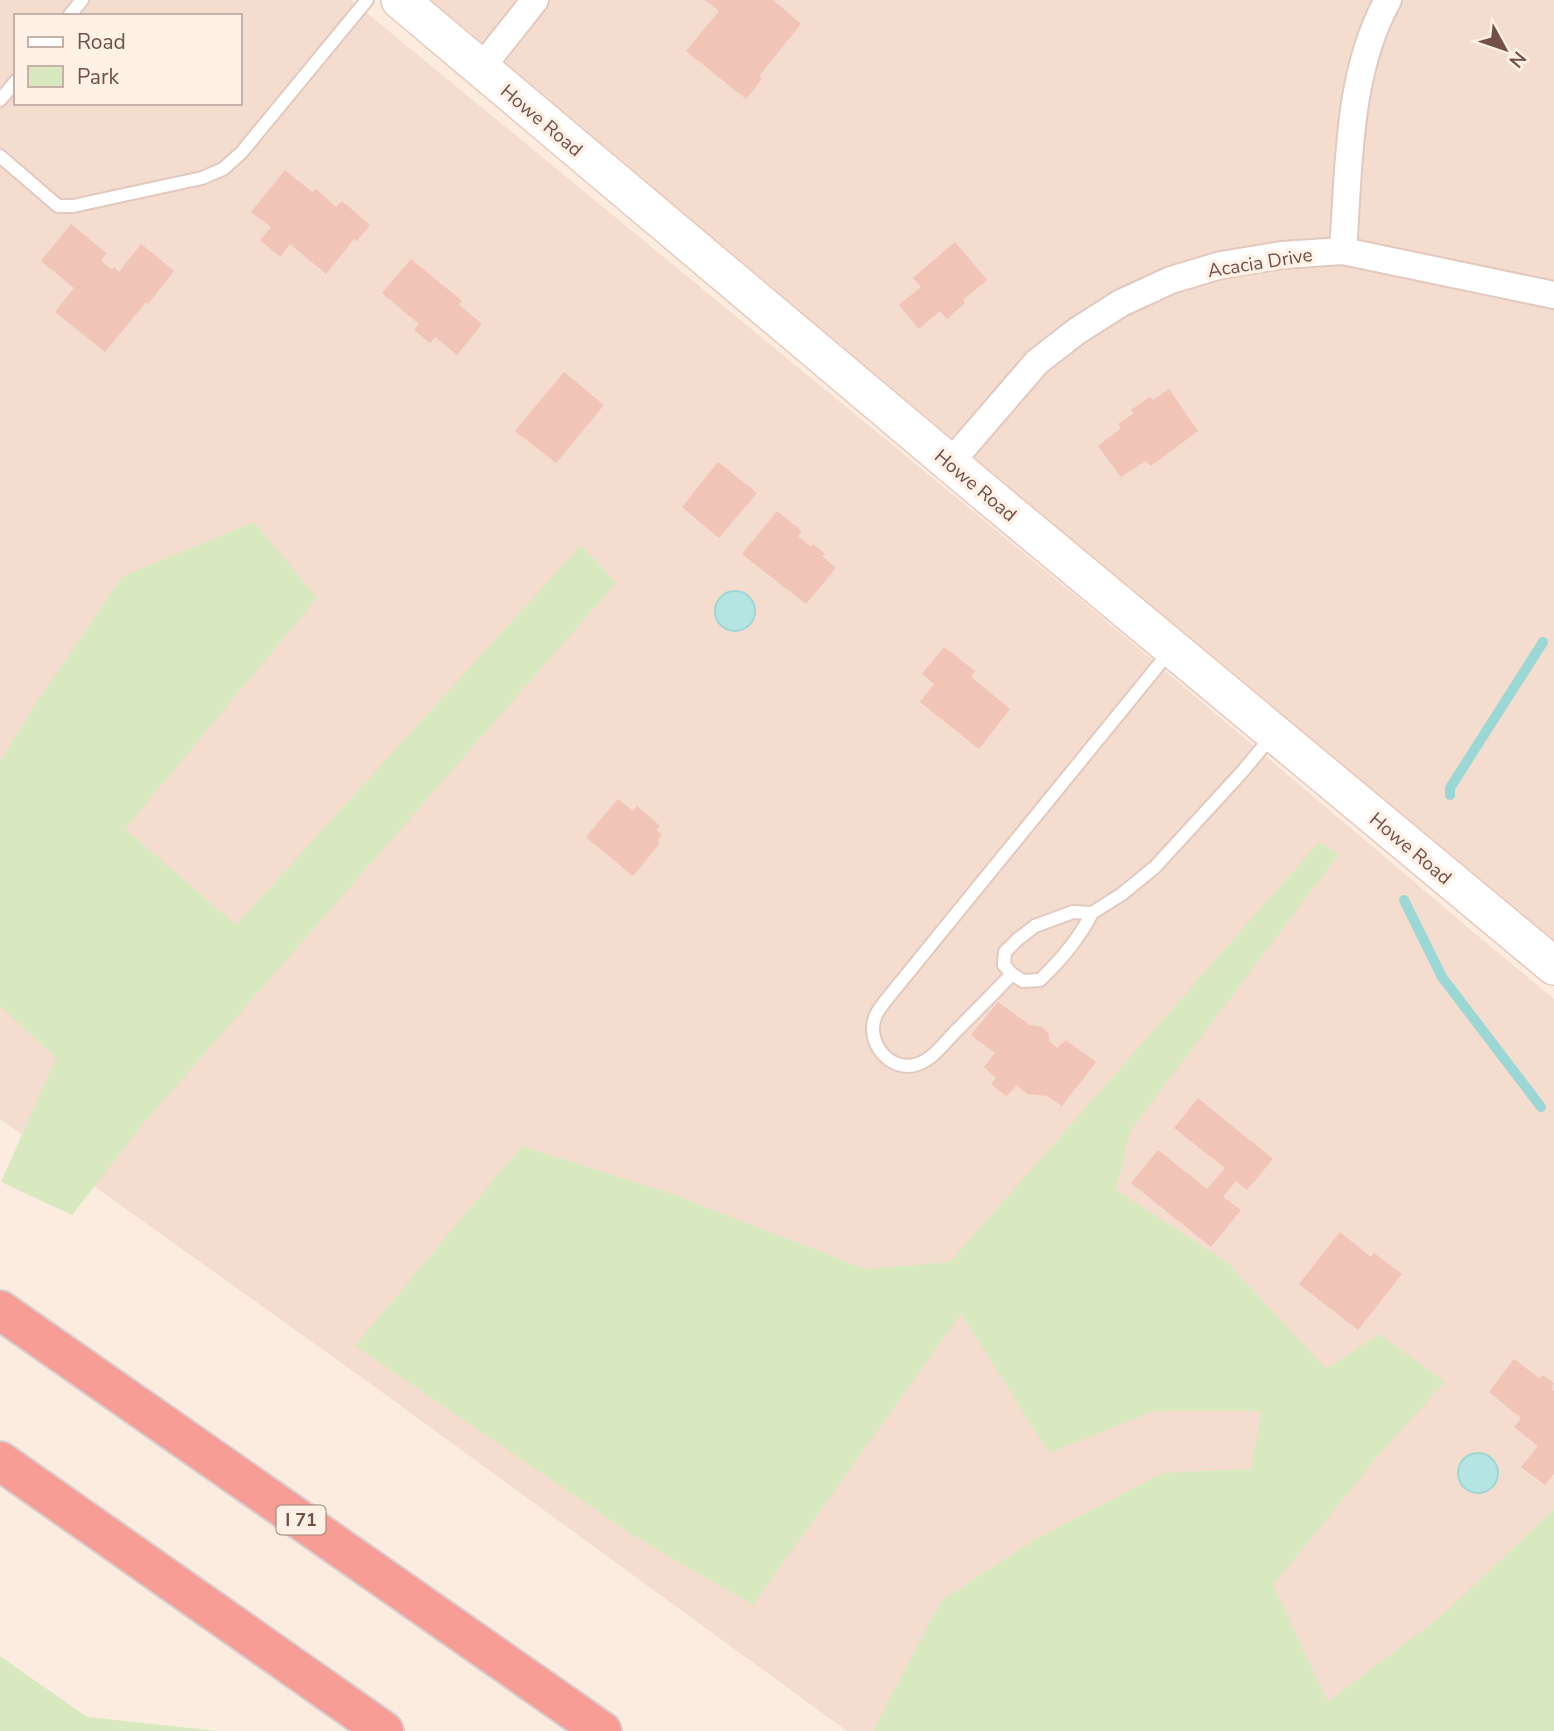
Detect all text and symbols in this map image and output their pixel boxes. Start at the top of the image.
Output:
legend [14,14,242,105]
north arrow [1470,14,1540,84]
text: Road [77,28,126,56]
text: N [1503,45,1532,73]
text: Park [77,63,119,91]
street label: Howe Road [495,79,588,163]
street label: Acacia Drive [1206,242,1314,284]
street label: Howe Road [929,444,1022,528]
street label: Howe Road [1364,807,1457,891]
road number: I 71 [276,1506,326,1534]

